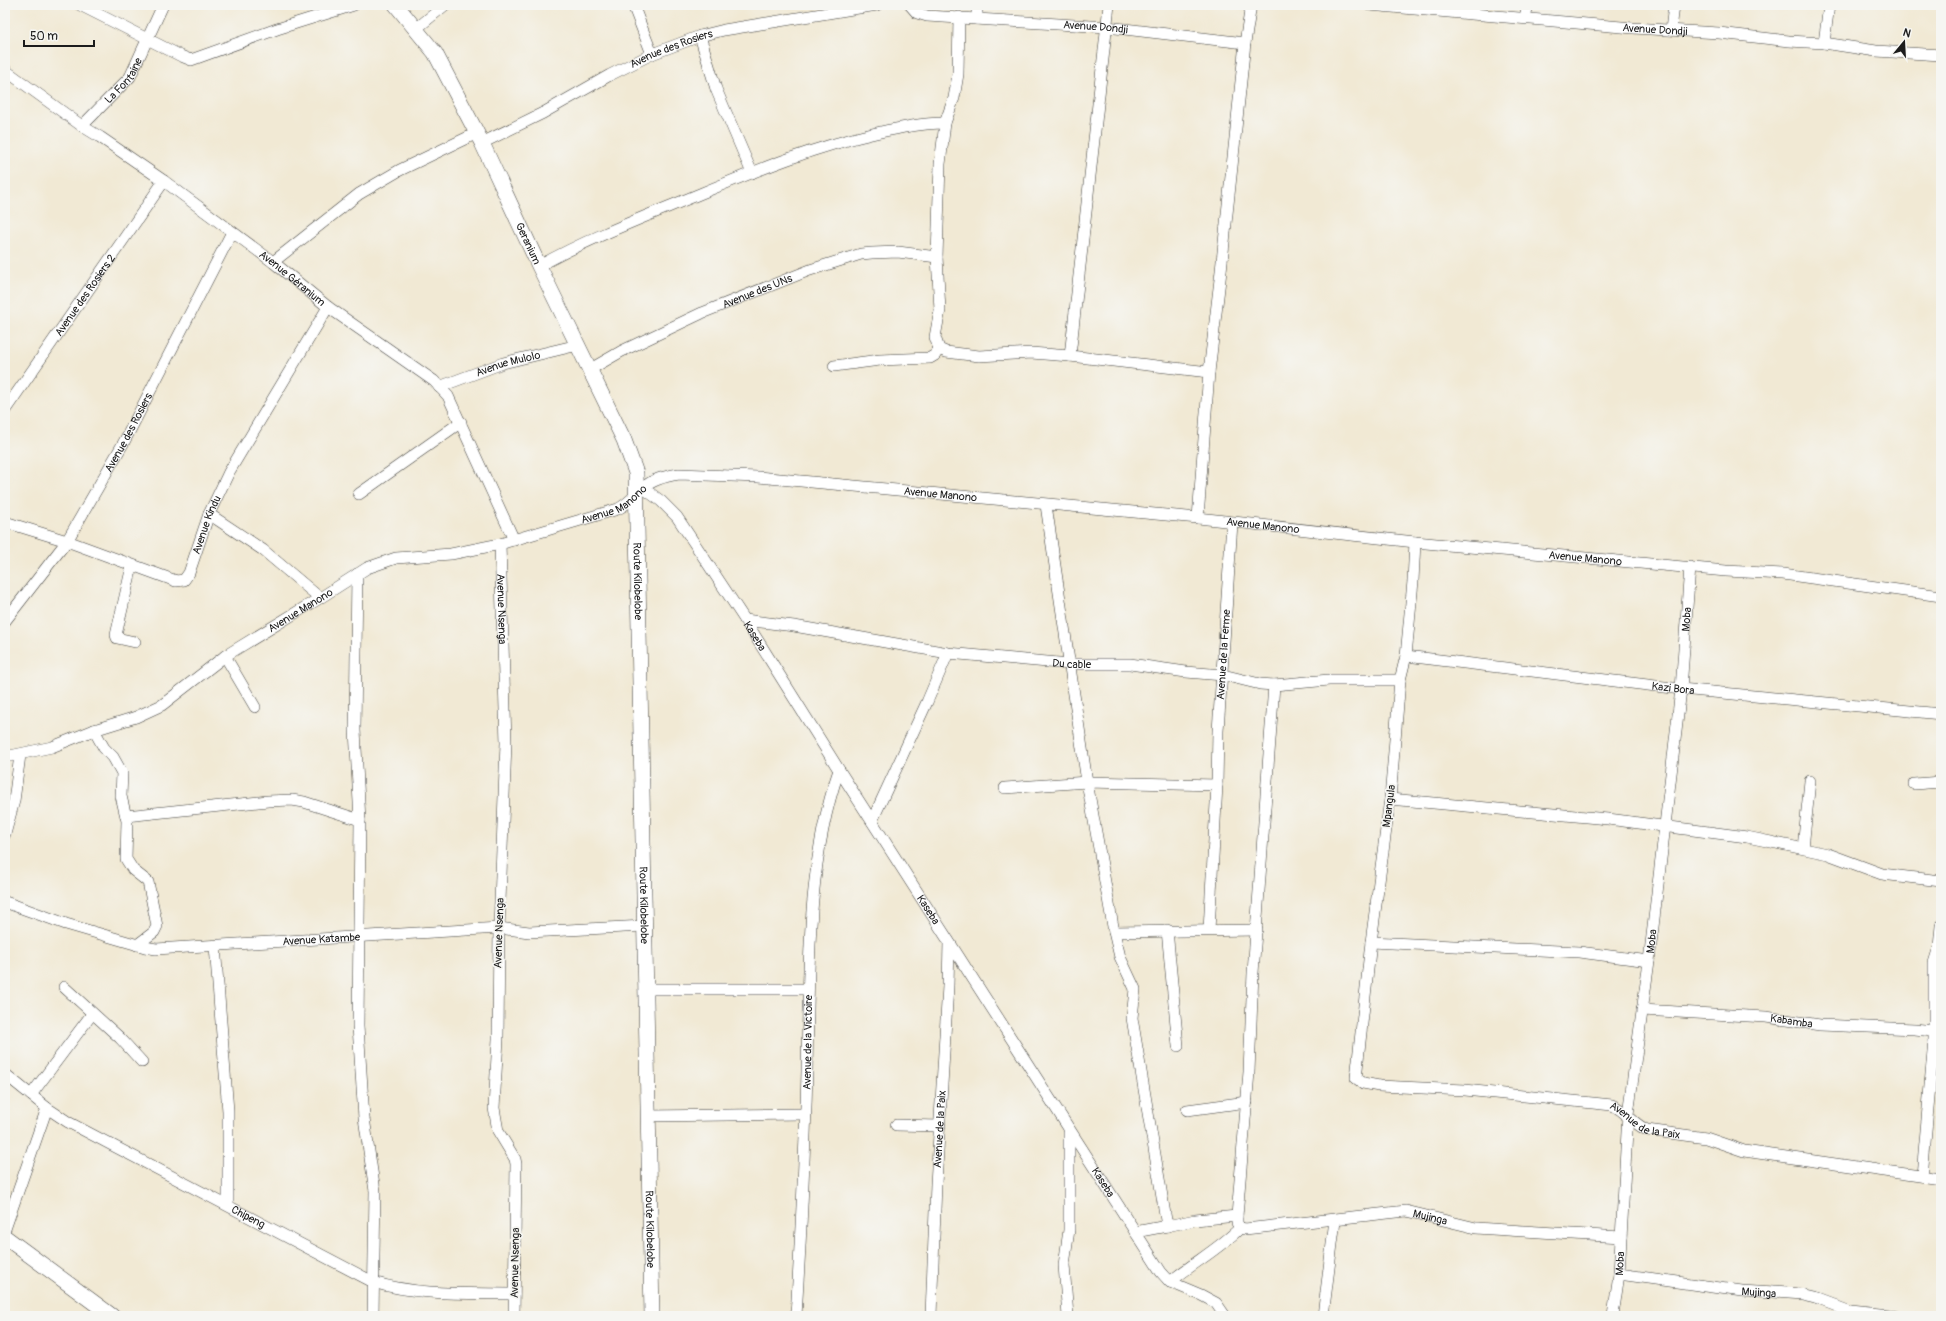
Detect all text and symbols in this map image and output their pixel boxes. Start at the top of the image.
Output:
street label: Avenue Dondji [1063,18,1129,36]
street label: Avenue Dondji [1622,21,1688,38]
scale bar [24,22,94,48]
north arrow [1884,22,1924,62]
text: N [1901,26,1913,40]
street label: Avenue des Rosiers [628,27,714,71]
text: 50 m [30,29,58,44]
street label: La Fontaine [102,55,145,106]
street label: Geranium [513,220,544,267]
street label: Avenue Géranium [257,248,328,309]
street label: Avenue des Rosiers 2 [52,252,118,338]
street label: Avenue des UNs [720,271,794,311]
street label: Avenue Mulolo [474,348,542,379]
street label: Avenue des Rosiers [102,390,155,474]
street label: Avenue Manono [579,482,649,526]
street label: Avenue Manono [903,484,978,504]
street label: Avenue Kindu [189,493,223,556]
street label: Avenue Manono [1226,515,1300,536]
street label: Route Kilobelobe [631,542,645,621]
street label: Avenue Manono [1548,548,1623,568]
street label: Avenue Nsenga [494,573,510,645]
street label: Avenue Manono [265,585,335,635]
street label: Moba [1679,607,1694,632]
street label: Avenue de la Ferme [1214,608,1233,700]
street label: Kaseba [741,619,769,653]
street label: Du cable [1052,656,1092,671]
street label: Kazi Bora [1651,679,1695,697]
street label: Mpangula [1380,784,1398,828]
street label: Route Kilobelobe [637,866,651,945]
street label: Kaseba [914,892,943,927]
street label: Avenue Nsenga [491,897,507,969]
street label: Moba [1643,928,1659,954]
street label: Avenue Katambe [282,930,361,948]
street label: Avenue de la Victoire [800,994,815,1090]
street label: Kabamba [1769,1011,1814,1030]
street label: Avenue de la Paix [930,1090,948,1168]
street label: Avenue de la Paix [1608,1099,1681,1141]
street label: Kaseba [1089,1165,1118,1199]
street label: Route Kilobelobe [643,1190,658,1269]
street label: Chipeng [229,1202,268,1231]
street label: Mujinga [1412,1206,1449,1227]
street label: Avenue Nsenga [508,1228,522,1298]
street label: Moba [1612,1251,1627,1276]
street label: Mujinga [1741,1284,1777,1300]

